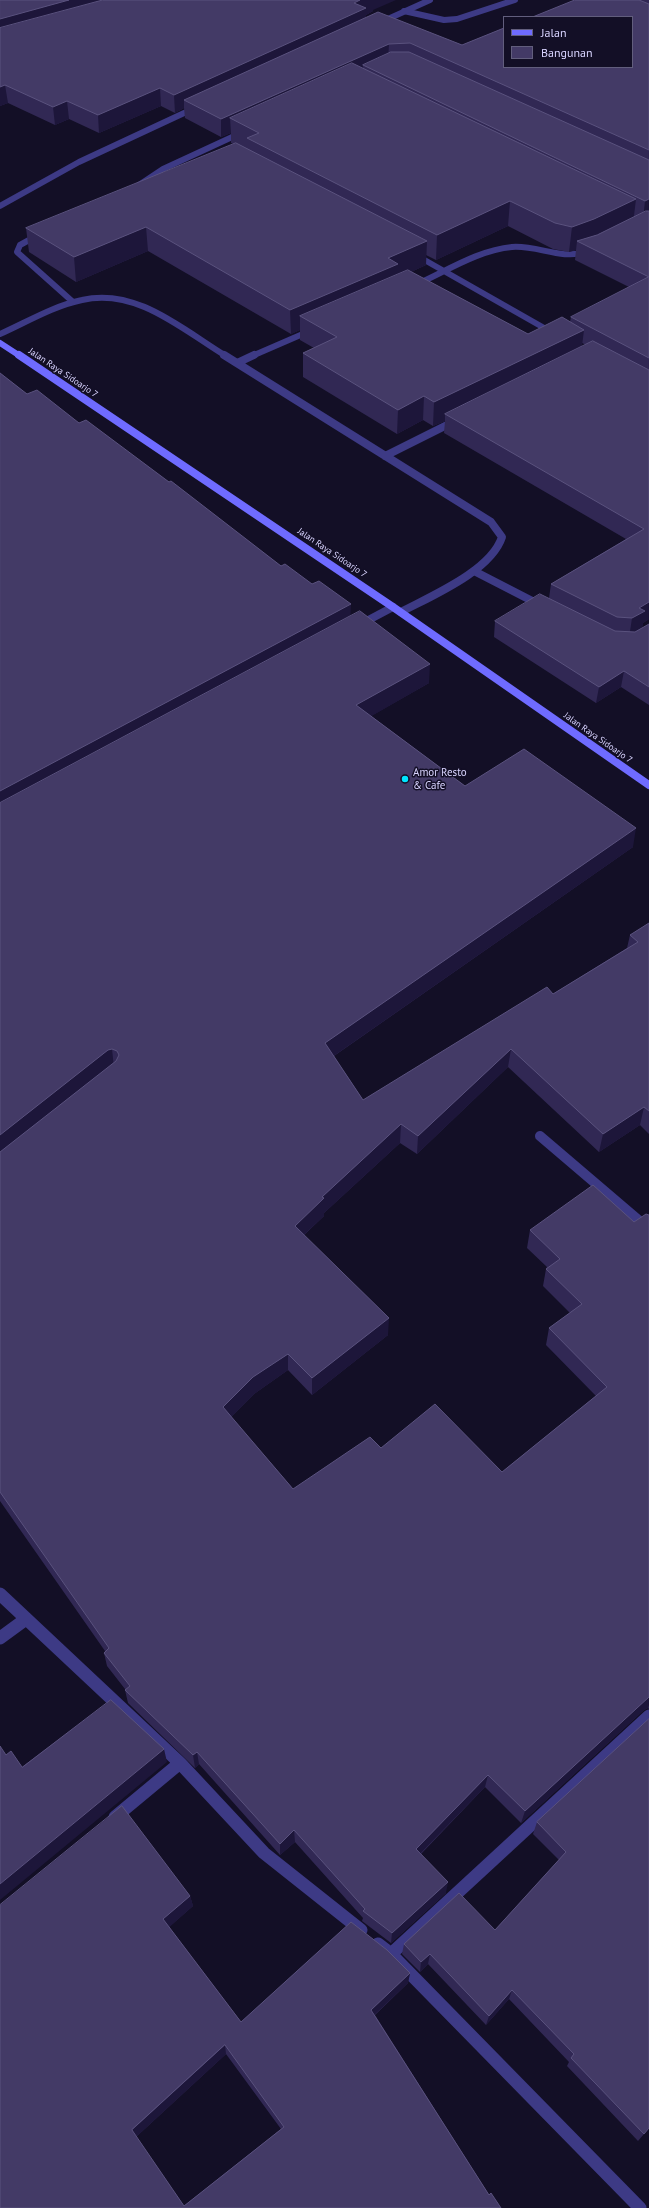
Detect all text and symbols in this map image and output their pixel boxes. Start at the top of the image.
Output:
legend [503,16,633,68]
text: Jalan [541,25,566,40]
text: Bangunan [541,45,593,60]
street label: Jalan Raya Sidoarjo 7 [26,346,100,400]
street label: Jalan Raya Sidoarjo 7 [295,526,369,580]
street label: Jalan Raya Sidoarjo 7 [562,710,634,766]
place label: Amor Resto & Cafe [413,766,467,792]
marker: Amor Resto & Cafe [400,774,410,784]

